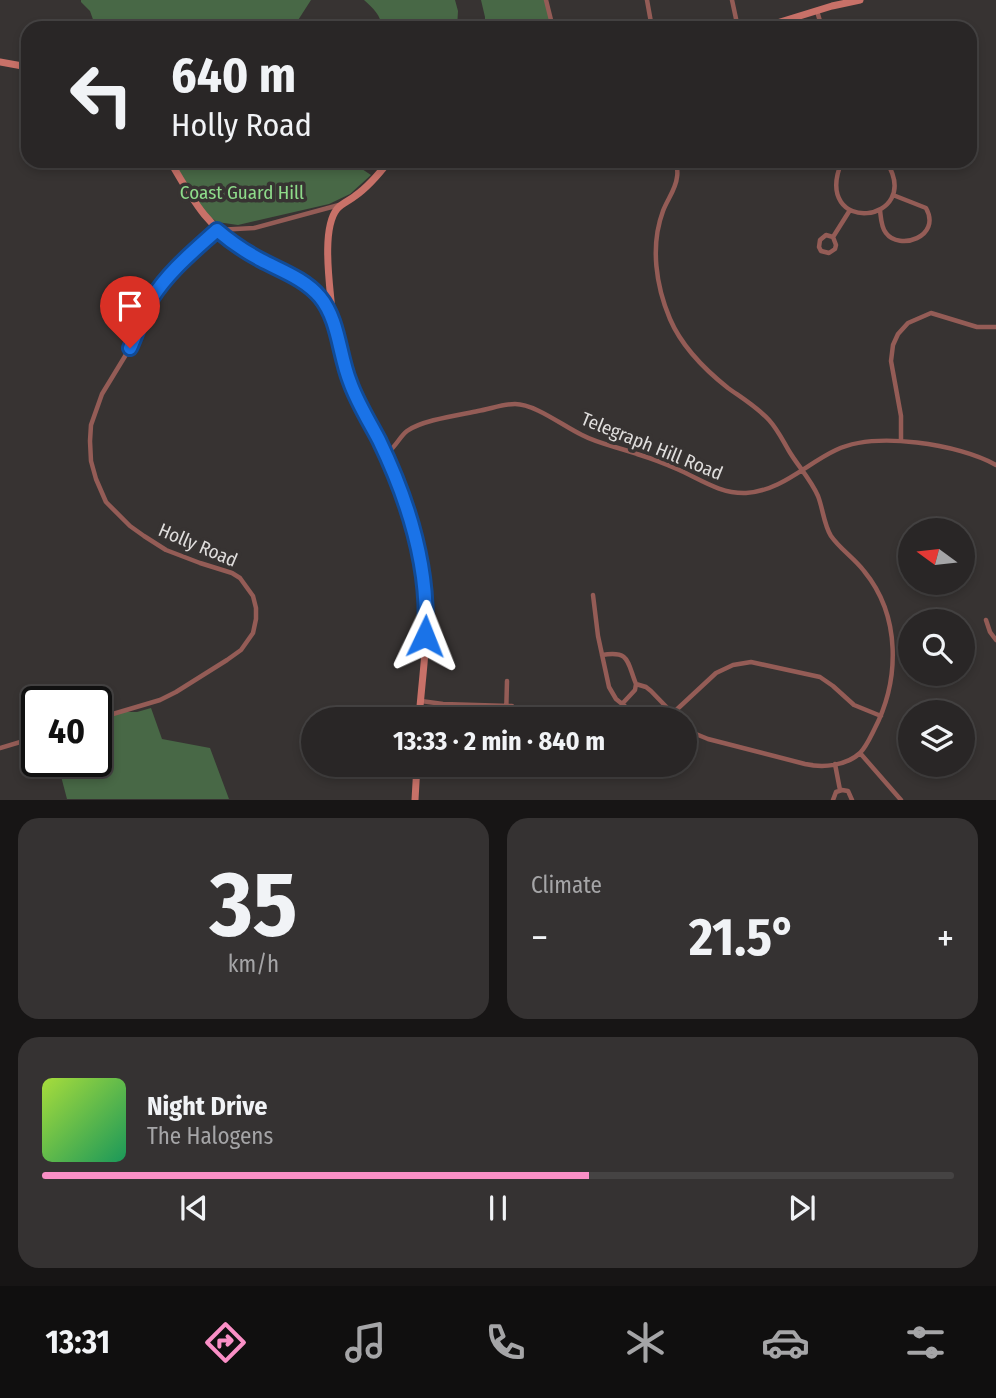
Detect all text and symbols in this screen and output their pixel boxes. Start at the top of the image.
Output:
text: 640 m [171,46,296,105]
icon: left [56,49,147,140]
text: Holly Road [171,106,312,144]
park label: Coast Guard Hill [180,181,304,204]
pin [100,276,160,348]
icon: arrive [111,287,149,325]
street label: Telegraph Hill Road [578,407,726,485]
street label: Holly Road [155,518,241,572]
north arrow [898,518,975,595]
map controls [898,518,975,777]
position arrow [388,599,462,673]
button: search [898,609,975,686]
speed limit sign: 40 [21,686,112,777]
button: layers [898,700,975,777]
text: 13:33 · 2 min · 840 m [393,726,605,757]
text: 35 [210,850,297,959]
text: Climate [531,871,602,899]
text: 21.5° [689,906,796,969]
text: − [531,915,548,961]
text: + [937,915,954,961]
text: km/h [228,950,279,978]
text: Night Drive [147,1091,267,1122]
text: The Halogens [147,1122,273,1150]
icon: previous [175,1189,213,1227]
icon: pause [479,1189,517,1227]
icon: next [783,1189,821,1227]
icon: directions [201,1318,250,1367]
icon: music [341,1318,390,1367]
icon: phone [481,1318,530,1367]
icon: climate [621,1318,670,1367]
icon: car [761,1318,810,1367]
icon: filters [901,1318,950,1367]
text: 13:31 [46,1323,110,1361]

